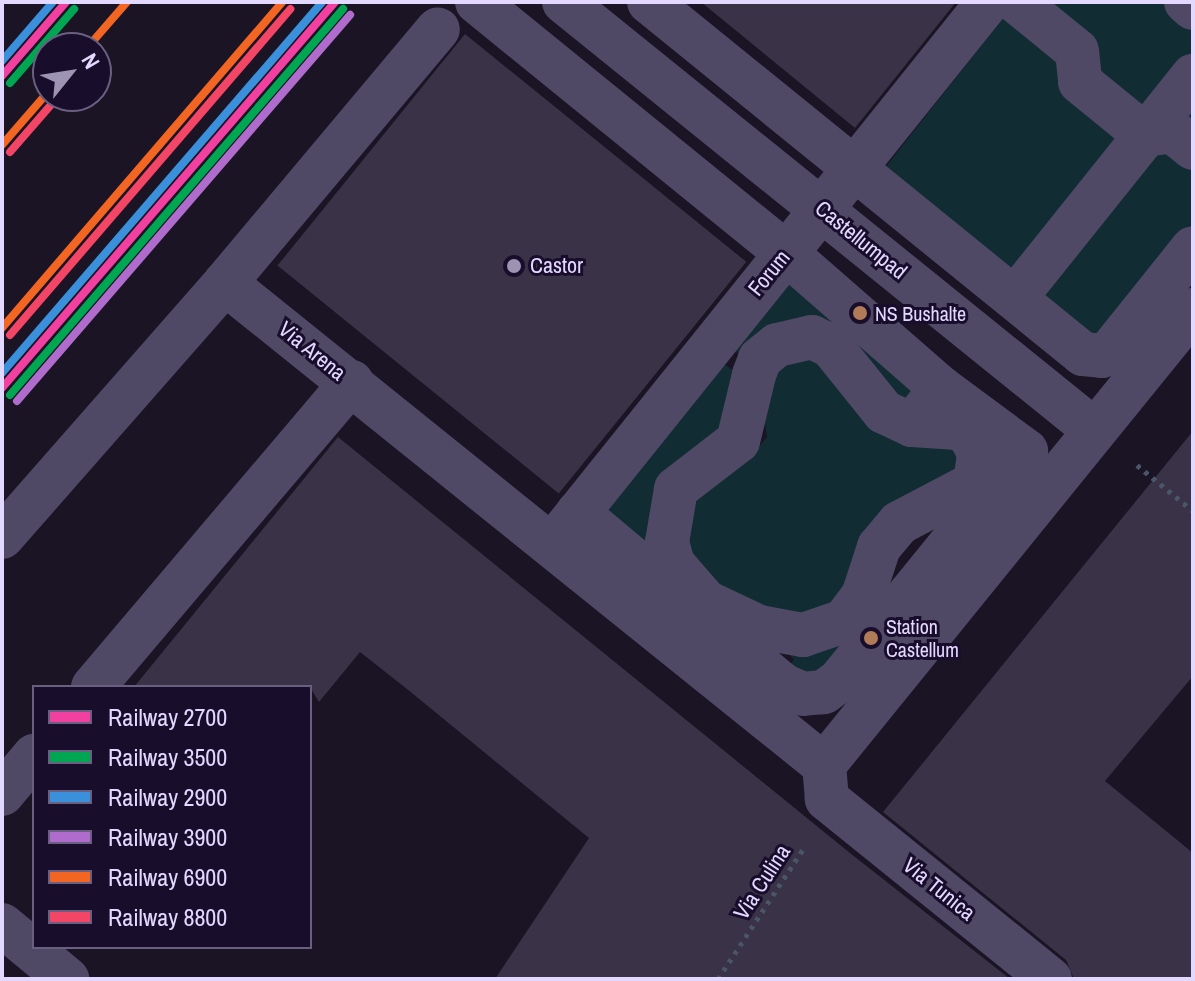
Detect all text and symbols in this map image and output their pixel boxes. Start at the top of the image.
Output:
north arrow [32,32,112,112]
text: N [75,48,107,74]
street label: Castellumpad [810,195,912,285]
street label: Forum [743,245,795,301]
place label: Castor [530,253,583,279]
marker: Castor [505,257,523,275]
place label: NS Bushalte [875,301,966,325]
marker: NS Bushalte [852,305,868,321]
street label: Via Arena [273,316,351,386]
place label: Station Castellum [886,614,959,661]
marker: Station Castellum [863,630,879,646]
legend [32,685,312,949]
text: Railway 2700 [108,701,227,733]
text: Railway 3500 [108,741,227,773]
text: Railway 2900 [108,781,227,813]
text: Railway 3900 [108,821,227,853]
street label: Via Culina [728,840,796,924]
street label: Via Tunica [898,852,980,926]
text: Railway 6900 [108,861,227,893]
text: Railway 8800 [108,901,227,933]

